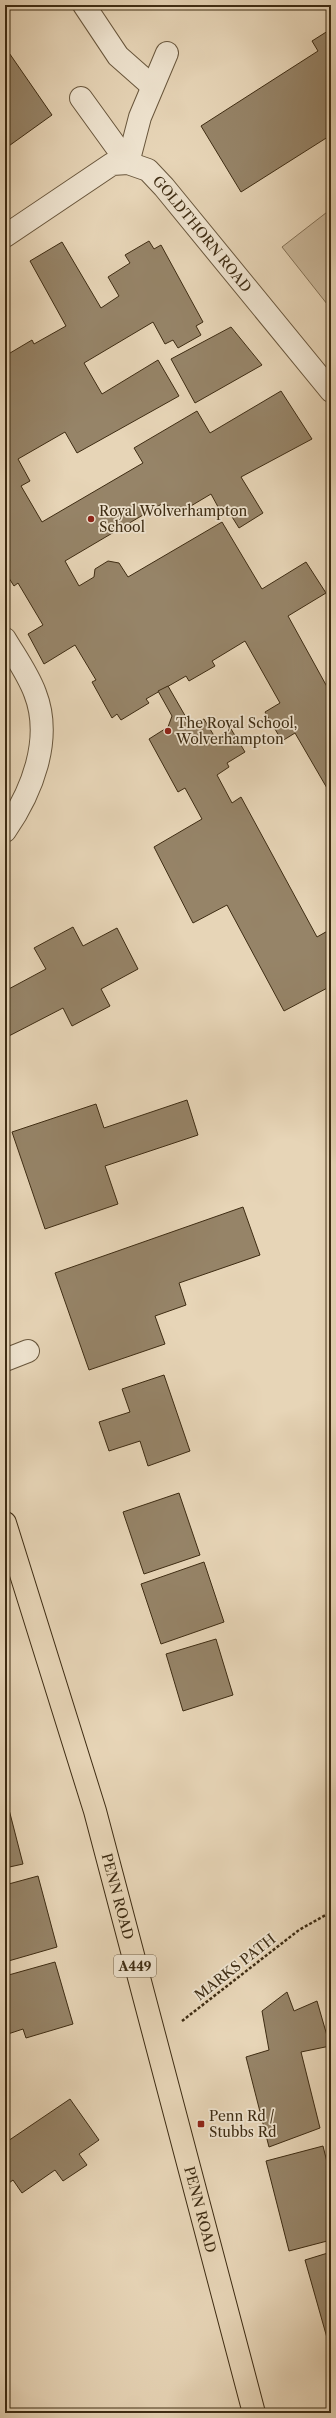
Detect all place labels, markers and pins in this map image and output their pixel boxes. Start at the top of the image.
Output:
place label: Royal Wolverhampton School [99,502,247,536]
marker: Royal Wolverhampton School [86,514,96,524]
place label: The Royal School, Wolverhampton [175,714,297,748]
marker: The Royal School, Wolverhampton [163,726,173,736]
place label: Penn Rd / Stubbs Rd [209,2107,277,2141]
marker: Penn Rd / Stubbs Rd [196,2119,206,2129]

